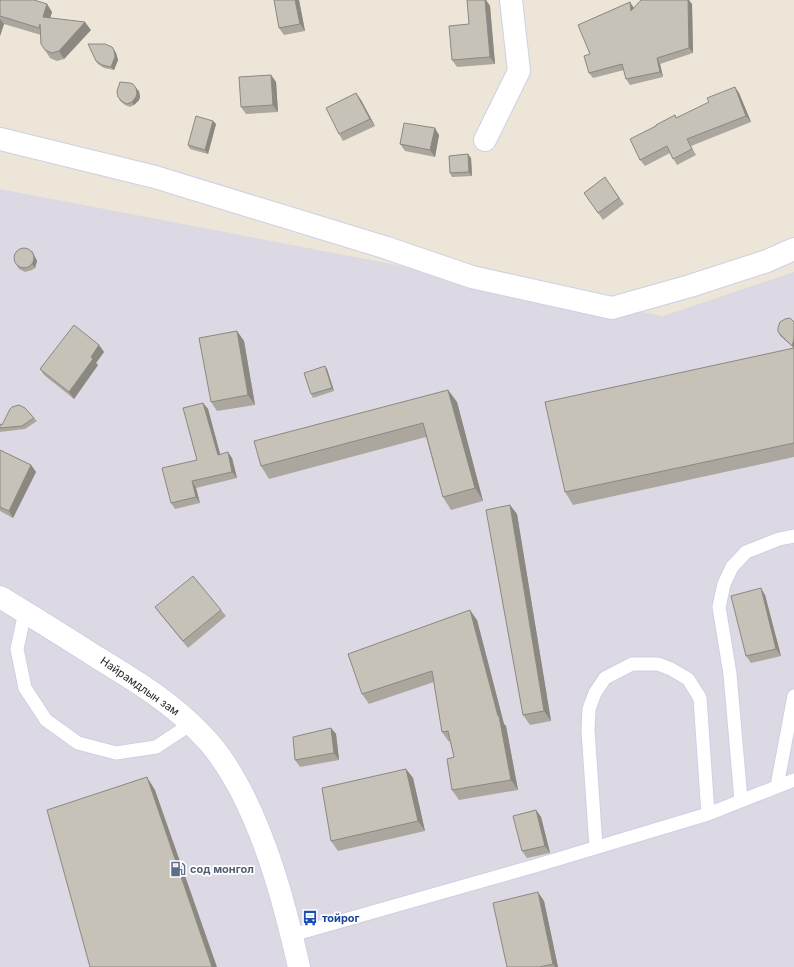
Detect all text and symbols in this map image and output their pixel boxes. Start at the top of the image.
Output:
street label: Найрамдлын зам [98,653,182,719]
fuel station icon: сод монгол [169,860,187,878]
place label: сод монгол [190,862,254,876]
bus stop icon: тойрог [301,909,319,927]
place label: тойрог [322,911,360,925]

